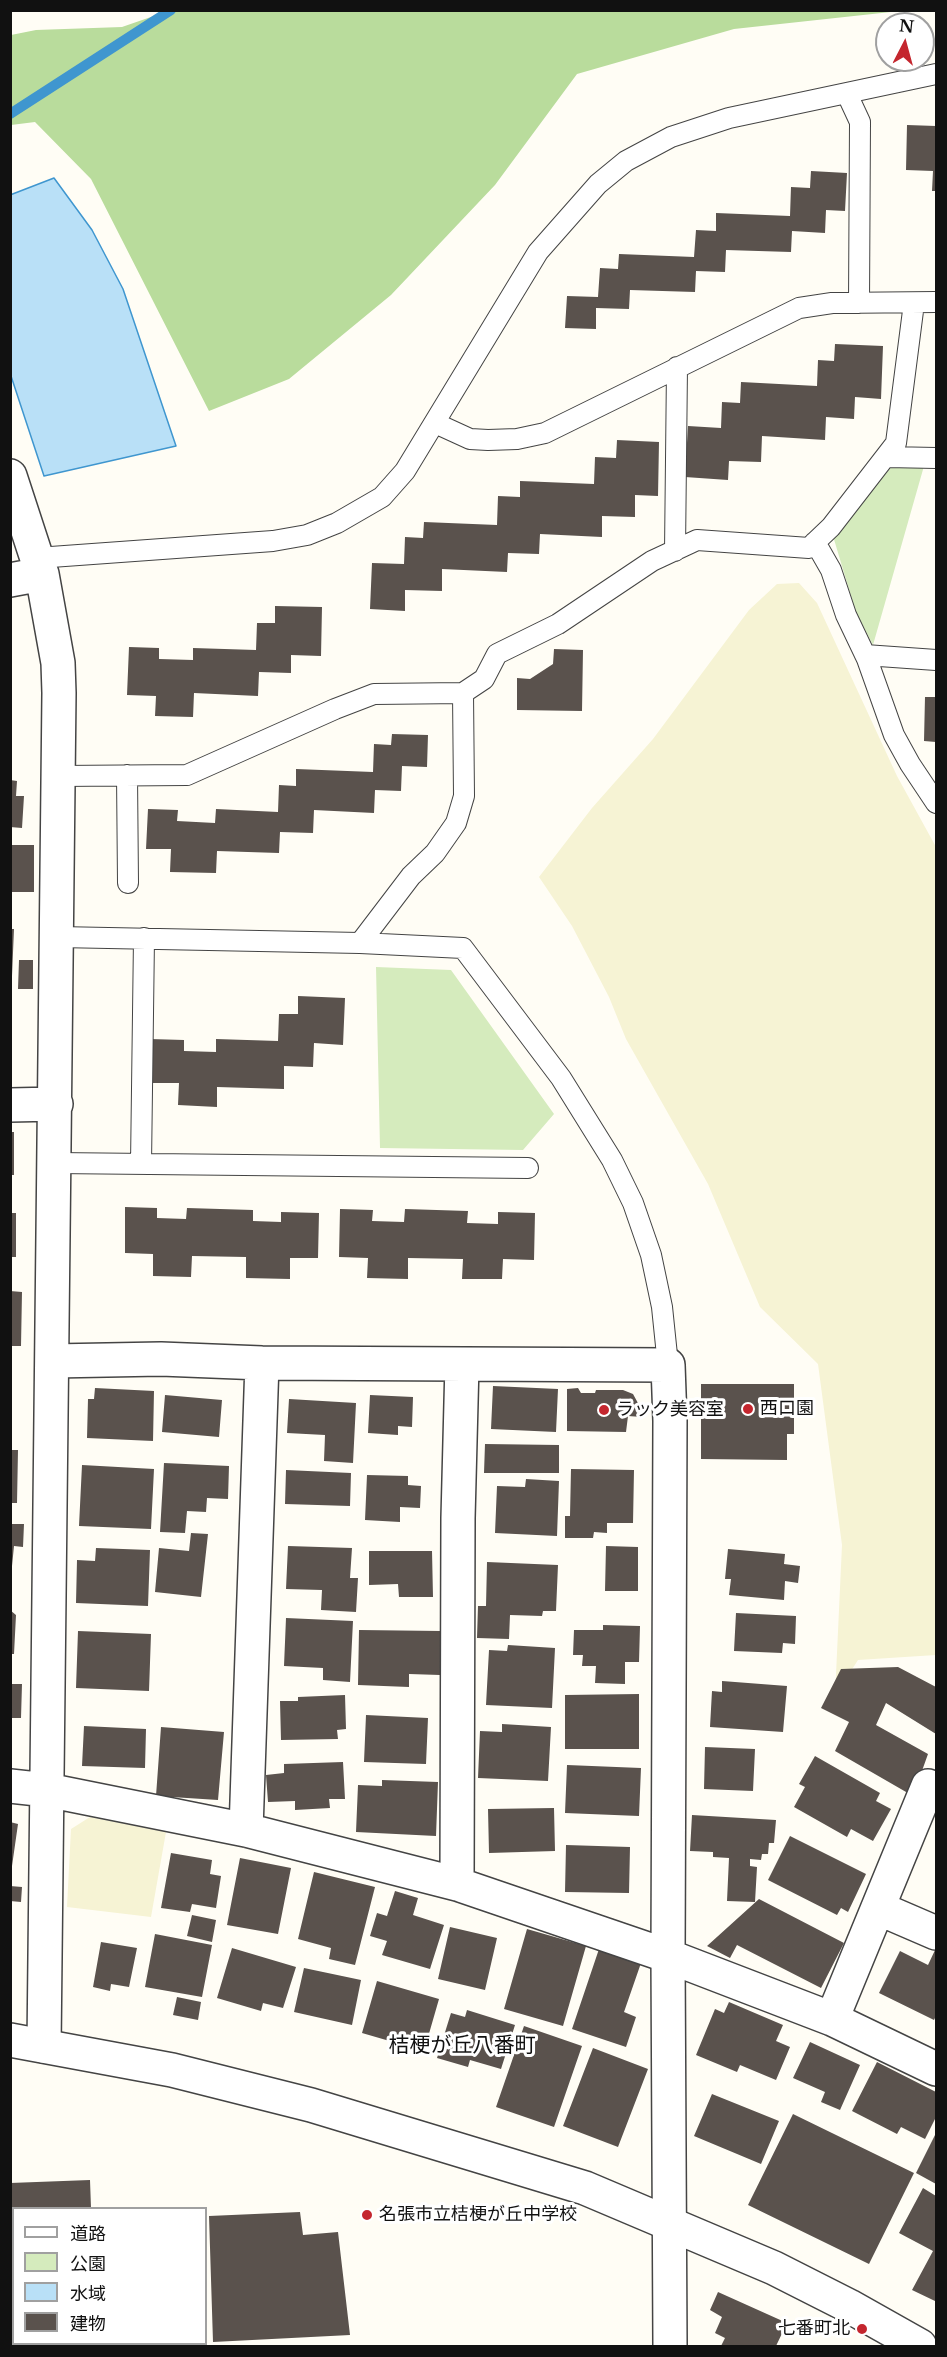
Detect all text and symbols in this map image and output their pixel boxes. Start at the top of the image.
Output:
north arrow [875,12,935,72]
text: N [898,15,915,37]
place label: 西口園 [760,1398,814,1420]
place label: ラック美容室 [616,1399,724,1421]
marker: 西口園 [741,1402,755,1416]
marker: ラック美容室 [597,1403,611,1417]
district label: 桔梗が丘八番町 [389,2033,535,2059]
place label: 名張市立桔梗が丘中学校 [379,2204,577,2226]
legend [12,2207,207,2345]
marker: 名張市立桔梗が丘中学校 [360,2208,374,2222]
text: 道路 [70,2223,106,2245]
text: 公園 [70,2253,106,2275]
text: 水域 [70,2283,106,2305]
text: 建物 [70,2313,106,2335]
place label: 七番町北 [778,2318,850,2340]
marker: 七番町北 [855,2322,869,2336]

